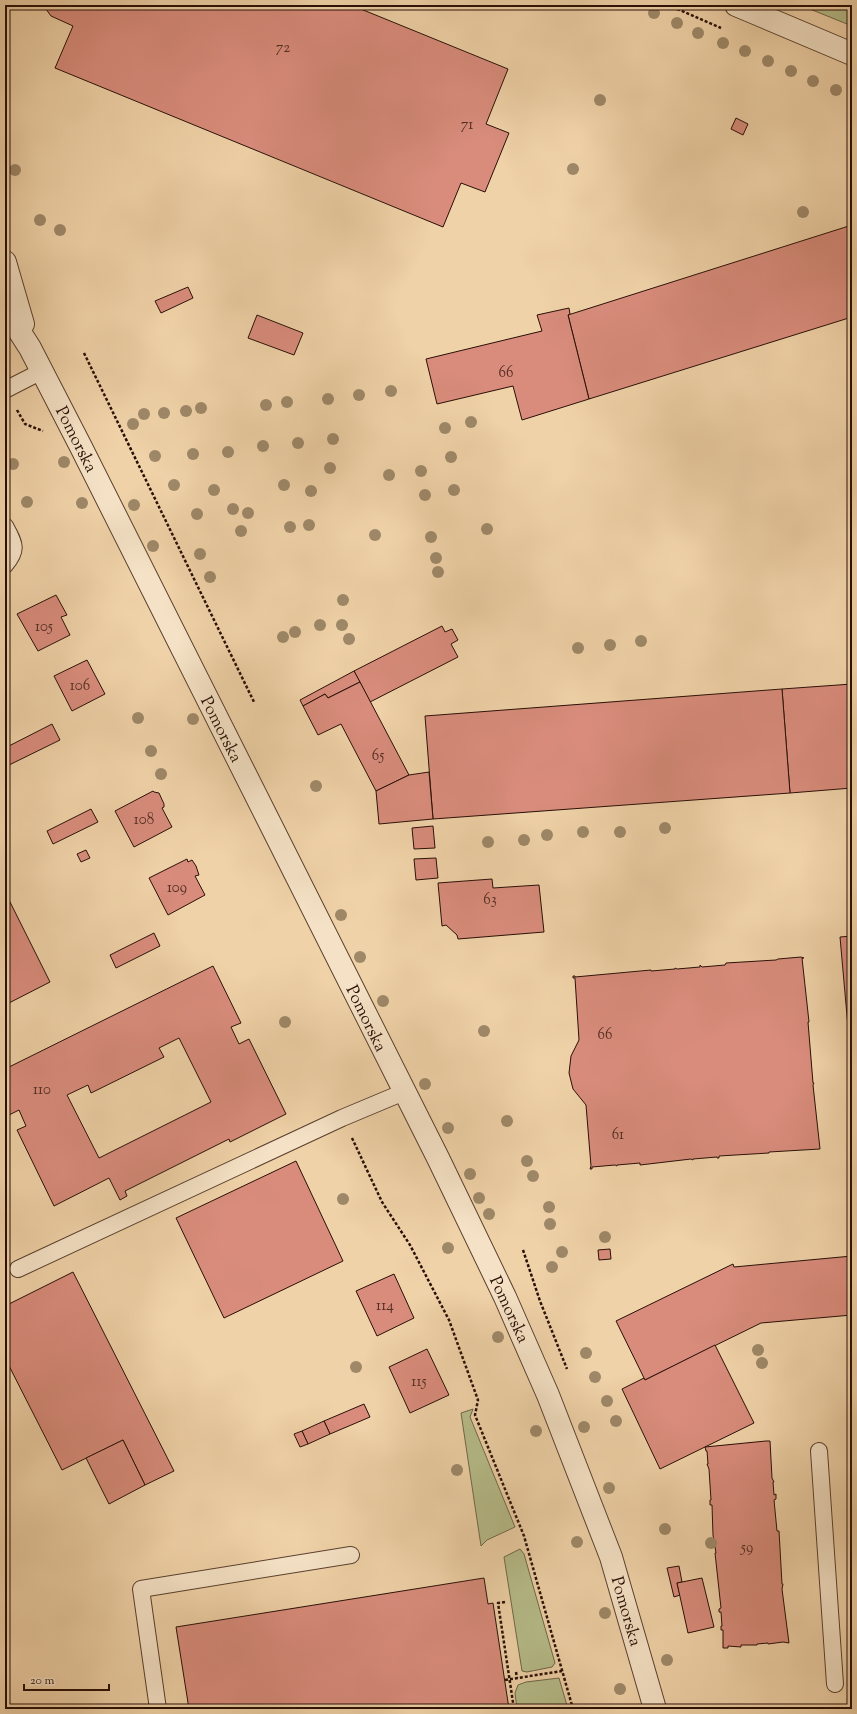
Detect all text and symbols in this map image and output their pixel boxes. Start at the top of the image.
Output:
house number: 72 [276,38,290,59]
house number: 71 [461,115,473,136]
house number: 66 [499,363,513,384]
street label: Pomorska [48,403,102,477]
house number: 105 [35,617,53,638]
house number: 106 [70,676,90,697]
street label: Pomorska [193,693,247,767]
house number: 65 [372,746,384,767]
house number: 108 [134,810,154,831]
house number: 109 [167,878,187,899]
house number: 63 [483,890,497,911]
street label: Pomorska [339,981,392,1056]
house number: 66 [598,1025,612,1046]
house number: 110 [33,1080,51,1101]
house number: 61 [612,1125,624,1146]
street label: Pomorska [482,1272,534,1347]
house number: 114 [376,1296,394,1317]
house number: 115 [411,1372,427,1393]
house number: 59 [740,1538,753,1559]
street label: Pomorska [604,1574,647,1649]
scale bar [24,1666,109,1692]
text: 20 m [30,1672,55,1690]

